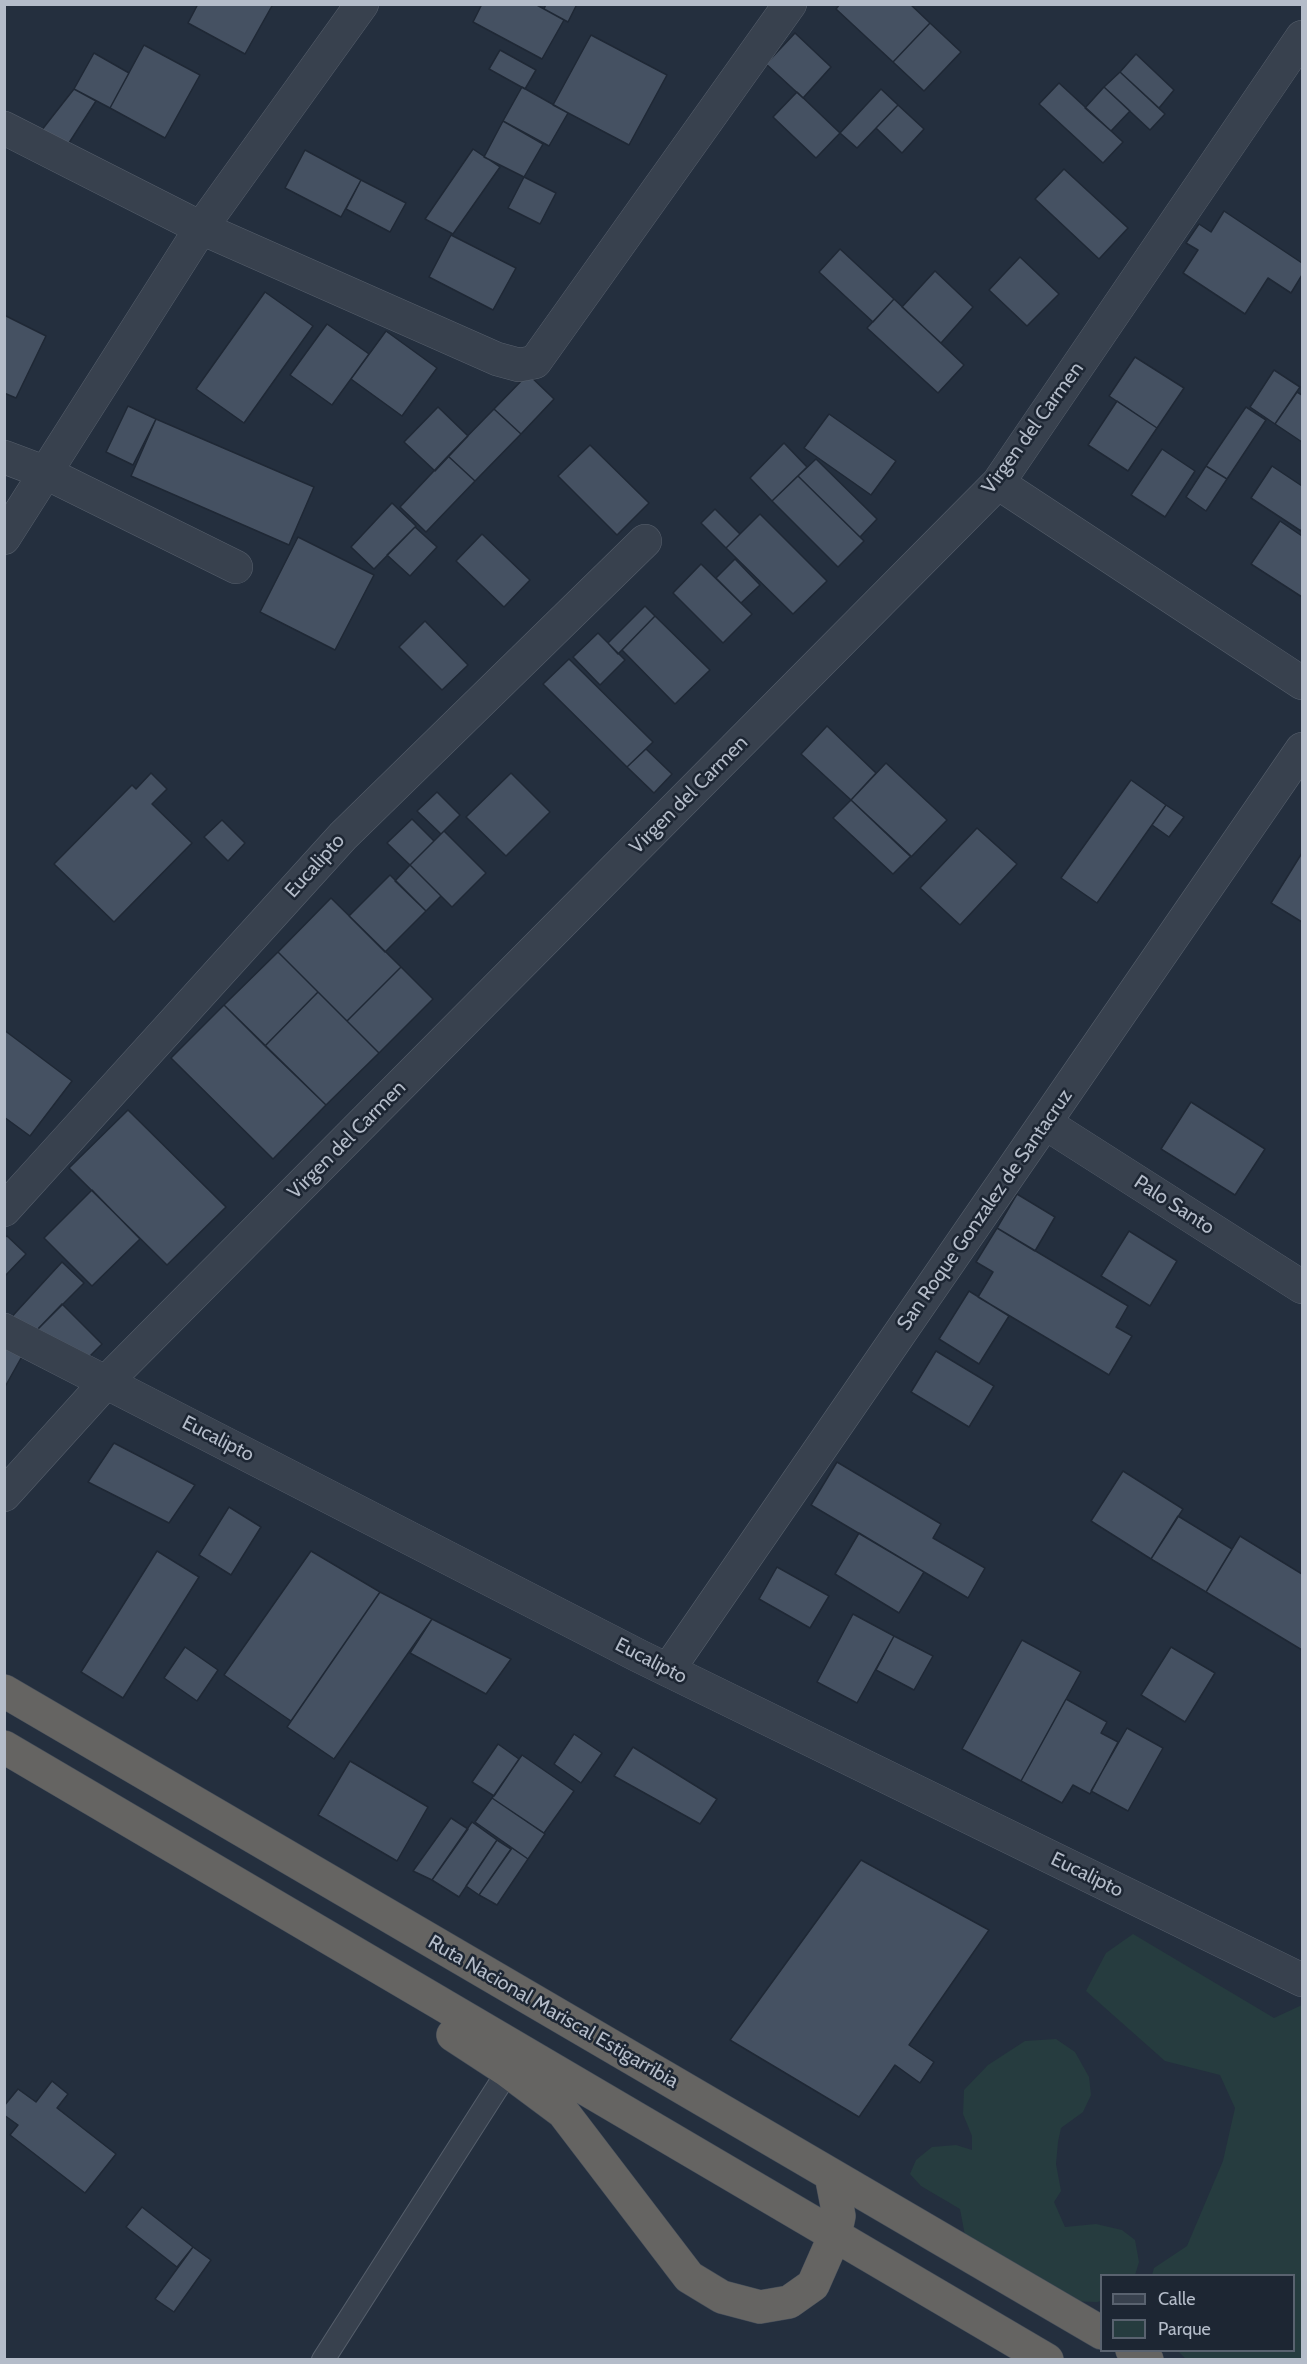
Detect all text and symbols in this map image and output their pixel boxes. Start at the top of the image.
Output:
street label: Virgen del Carmen [977,357,1089,499]
street label: Virgen del Carmen [625,731,753,859]
street label: Eucalipto [280,829,350,903]
street label: Virgen del Carmen [283,1076,411,1204]
street label: San Roque Gonzalez de Santacruz [892,1085,1078,1335]
street label: Palo Santo [1129,1170,1219,1240]
street label: Eucalipto [178,1411,258,1467]
street label: Eucalipto [611,1633,691,1689]
street label: Eucalipto [1047,1847,1127,1903]
street label: Ruta Nacional Mariscal Estigarribia [424,1930,682,2094]
legend [1100,2274,1295,2352]
text: Calle [1158,2288,1195,2310]
text: Parque [1158,2318,1211,2340]

